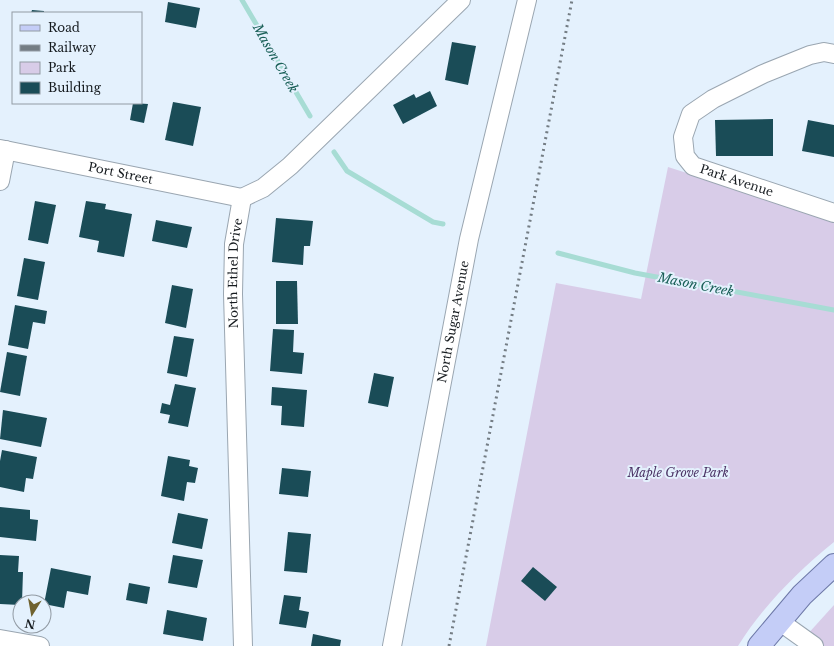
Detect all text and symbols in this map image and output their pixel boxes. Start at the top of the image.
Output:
legend [12,12,142,104]
text: Road [48,20,80,35]
water label: Mason Creek [248,20,302,96]
text: Railway [48,40,97,55]
text: Park [48,60,76,75]
text: Building [48,80,102,95]
street label: Port Street [87,159,155,187]
street label: Park Avenue [698,161,776,199]
street label: North Ethel Drive [225,217,245,329]
street label: North Sugar Avenue [434,259,472,384]
water label: Mason Creek [655,269,736,300]
park label: Maple Grove Park [626,465,729,480]
north arrow [12,594,52,634]
text: N [23,616,37,632]

